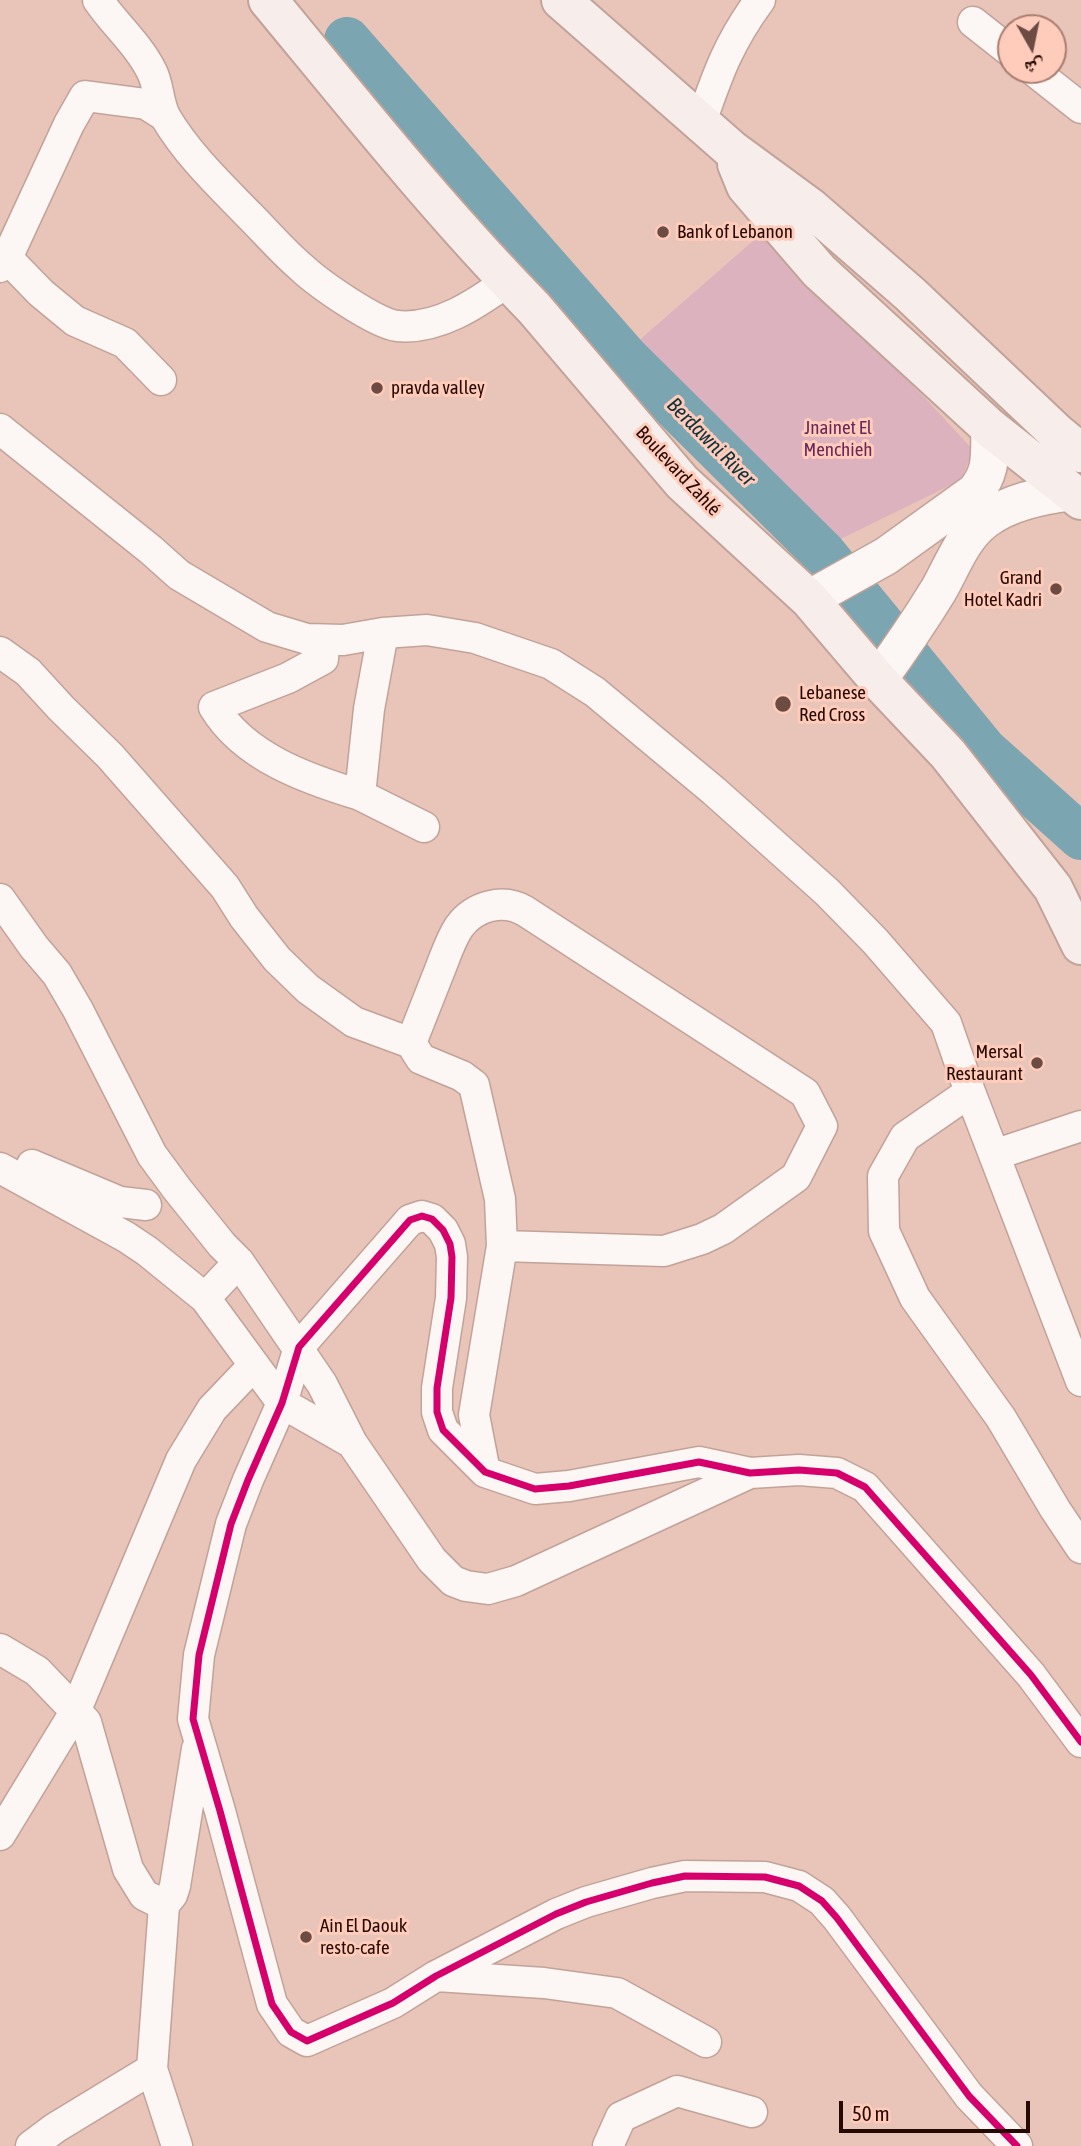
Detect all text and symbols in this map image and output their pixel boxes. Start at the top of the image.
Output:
north arrow [997,14,1067,84]
text: ش [1023,55,1047,80]
place label: Bank of Lebanon [677,221,793,243]
marker: Bank of Lebanon [655,224,671,240]
place label: pravda valley [391,377,485,399]
marker: pravda valley [369,380,385,396]
water label: Berdawni River [662,393,760,491]
park label: Jnainet El Menchieh [803,417,873,461]
street label: Boulevard Zahlé [631,421,725,521]
place label: Grand Hotel Kadri [964,567,1042,611]
marker: Grand Hotel Kadri [1048,581,1064,597]
place label: Lebanese Red Cross [799,682,866,726]
marker: Lebanese Red Cross [773,694,793,714]
place label: Mersal Restaurant [946,1041,1023,1085]
marker: Mersal Restaurant [1029,1055,1045,1071]
place label: Ain El Daouk resto-cafe [320,1915,407,1959]
marker: Ain El Daouk resto-cafe [298,1929,314,1945]
scale bar [843,2086,1034,2130]
text: 50 m [852,2101,890,2125]

